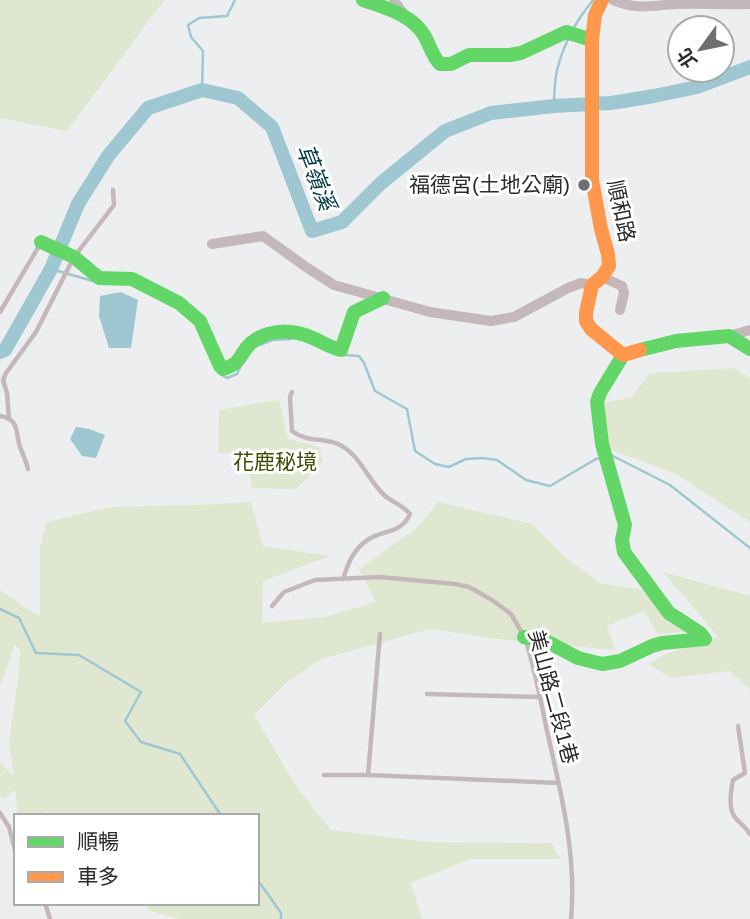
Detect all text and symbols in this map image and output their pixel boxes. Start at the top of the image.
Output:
north arrow [666,14,736,84]
text: 北 [673,44,701,72]
water label: 草嶺溪 [291,140,342,217]
place label: 福德宮(土地公廟) [409,173,570,196]
marker: 福德宮(土地公廟) [576,177,592,193]
street label: 順和路 [604,178,639,244]
park label: 花鹿秘境 [233,450,317,473]
street label: 美山路二段1巷 [525,627,582,766]
legend [14,814,259,905]
text: 順暢 [77,830,119,853]
text: 車多 [77,865,119,888]

